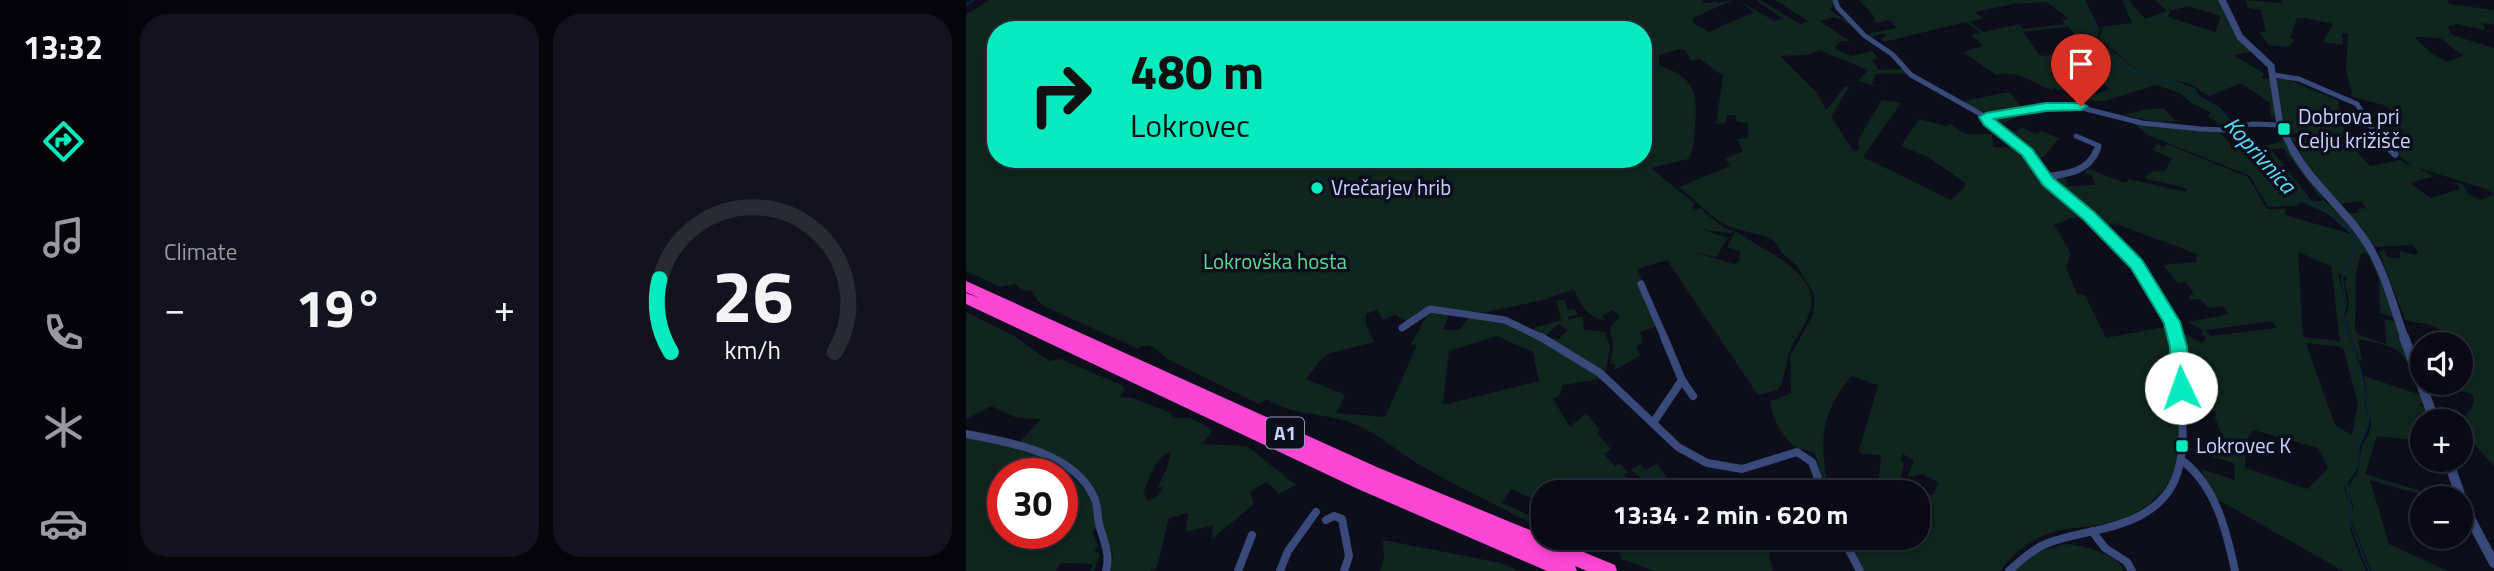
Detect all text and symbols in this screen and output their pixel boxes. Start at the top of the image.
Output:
text: 13:32 [23,23,103,71]
text: 480 m [1130,33,1264,108]
pin [2051,34,2111,106]
icon: arrive [2062,45,2100,83]
icon: right [1015,49,1106,140]
place label: Dobrova pri Celju križišče [2298,100,2411,156]
text: Lokrovec [1130,101,1250,149]
water label: Koprivnica [2216,108,2306,202]
icon: directions [39,117,88,166]
marker: Dobrova pri Celju križišče [2276,121,2292,137]
place label: Vrečarjev hrib [1331,171,1451,203]
marker: Vrečarjev hrib [1309,180,1325,196]
icon: music [39,213,88,262]
text: Climate [164,234,237,269]
text: 26 [712,240,793,350]
park label: Lokrovška hosta [1203,245,1347,277]
text: 19° [296,268,383,347]
text: − [164,279,185,337]
text: + [494,279,515,337]
icon: phone [39,308,88,357]
text: km/h [724,330,781,368]
map controls [2410,332,2473,549]
button: sound [2410,332,2473,395]
position arrow [2144,351,2218,425]
icon: climate [39,403,88,452]
button: + [2410,409,2473,472]
road number: A1 [1266,418,1304,448]
place label: Lokrovec K [2196,429,2291,461]
marker: Lokrovec K [2174,438,2190,454]
speed limit sign: 30 [987,458,1078,549]
button: − [2410,486,2473,549]
text: 13:34 · 2 min · 620 m [1613,495,1848,534]
icon: car [39,499,88,548]

